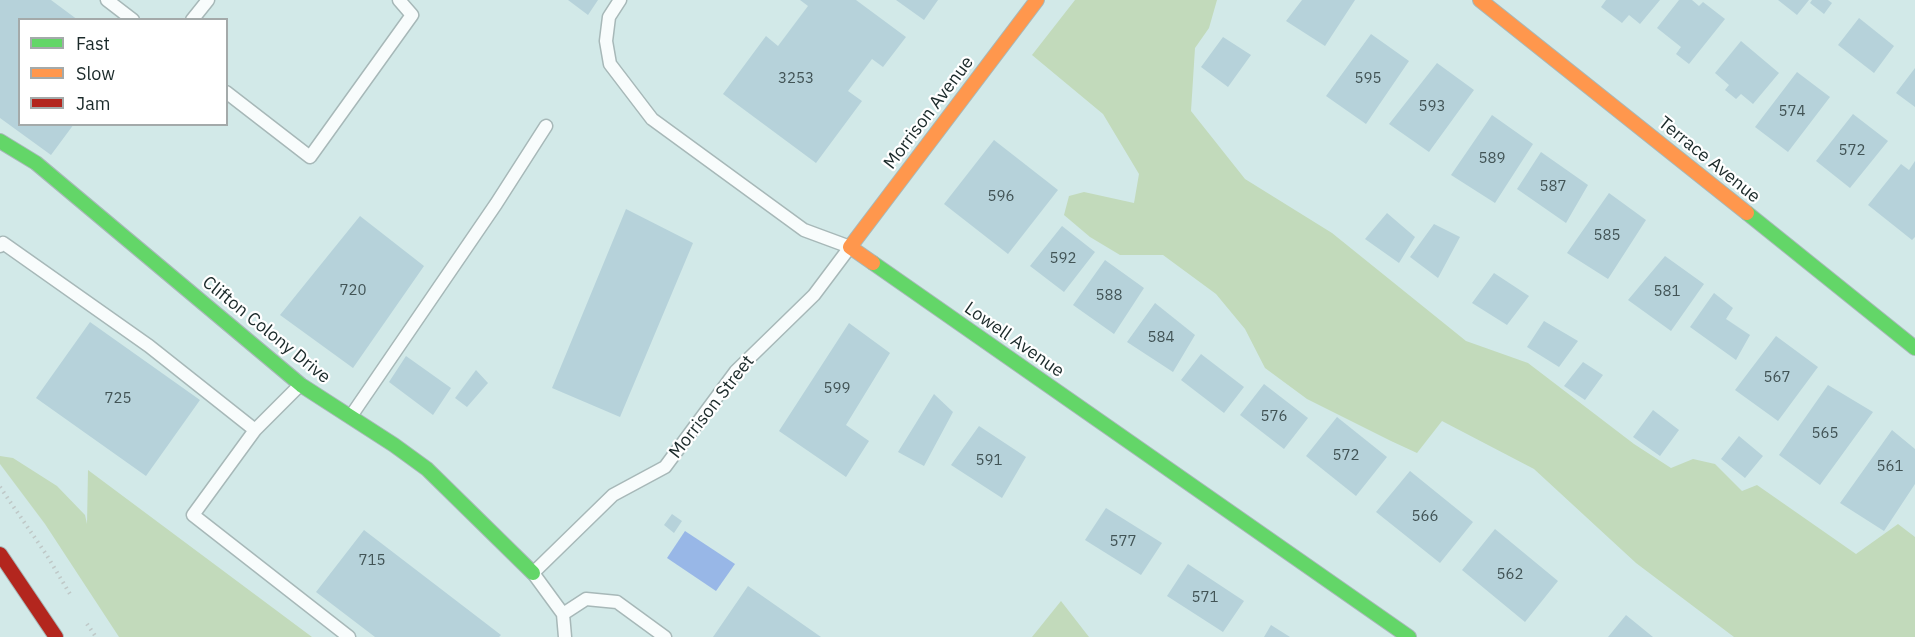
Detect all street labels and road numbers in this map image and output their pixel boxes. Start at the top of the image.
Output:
street label: Morrison Avenue [880,52,978,174]
street label: Terrace Avenue [1654,112,1764,208]
street label: Clifton Colony Drive [198,272,334,388]
street label: Lowell Avenue [960,298,1068,382]
street label: Morrison Street [665,351,759,463]

